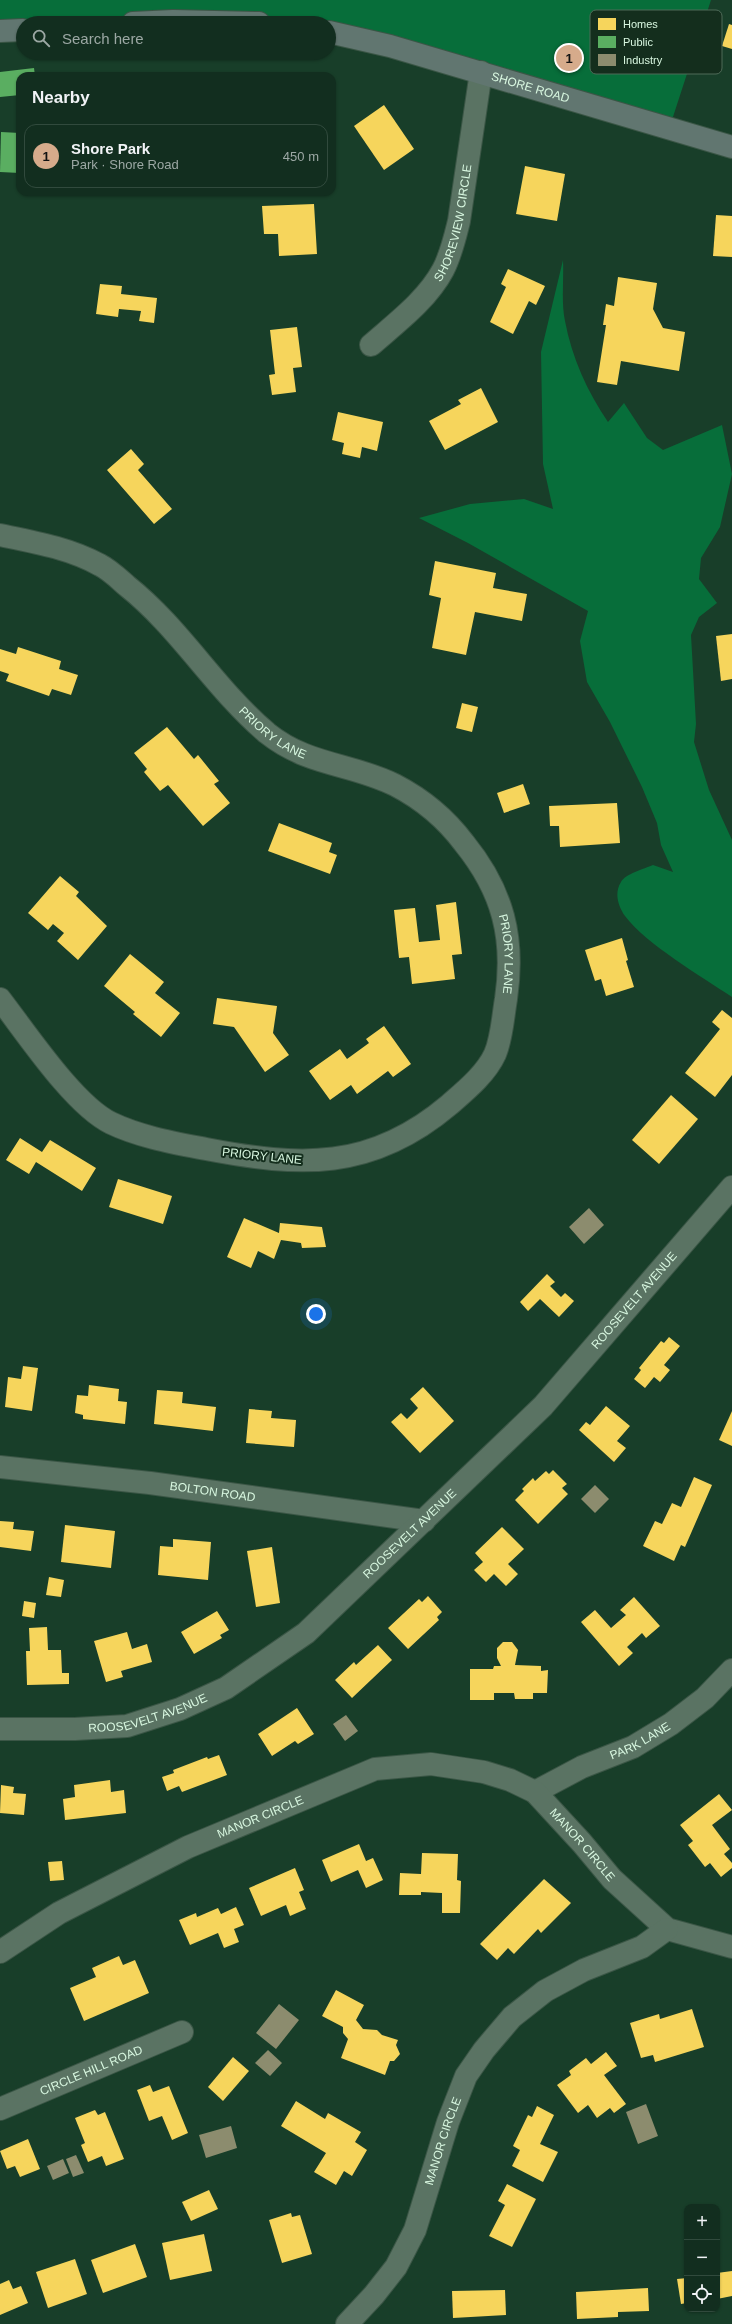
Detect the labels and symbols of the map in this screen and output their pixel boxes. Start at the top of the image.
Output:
legend [590,10,722,74]
text: Homes [623,18,658,30]
text: Public [623,36,653,48]
pin: 1 [556,43,582,73]
text: Industry [623,54,663,66]
street label: SHORE ROAD [490,69,571,106]
street label: SHOREVIEW CIRCLE [431,163,474,284]
street label: PRIORY LANE [236,704,308,762]
street label: PRIORY LANE [496,913,516,995]
street label: PRIORY LANE [221,1145,303,1167]
street label: ROOSEVELT AVENUE [588,1249,680,1352]
your location [306,1304,326,1324]
street label: BOLTON ROAD [169,1479,257,1505]
street label: ROOSEVELT AVENUE [360,1486,459,1581]
street label: ROOSEVELT AVENUE [88,1691,209,1735]
street label: PARK LANE [608,1719,673,1762]
street label: MANOR CIRCLE [215,1793,306,1841]
street label: MANOR CIRCLE [547,1806,618,1884]
street label: CIRCLE HILL ROAD [38,2042,145,2098]
street label: MANOR CIRCLE [422,2095,464,2187]

